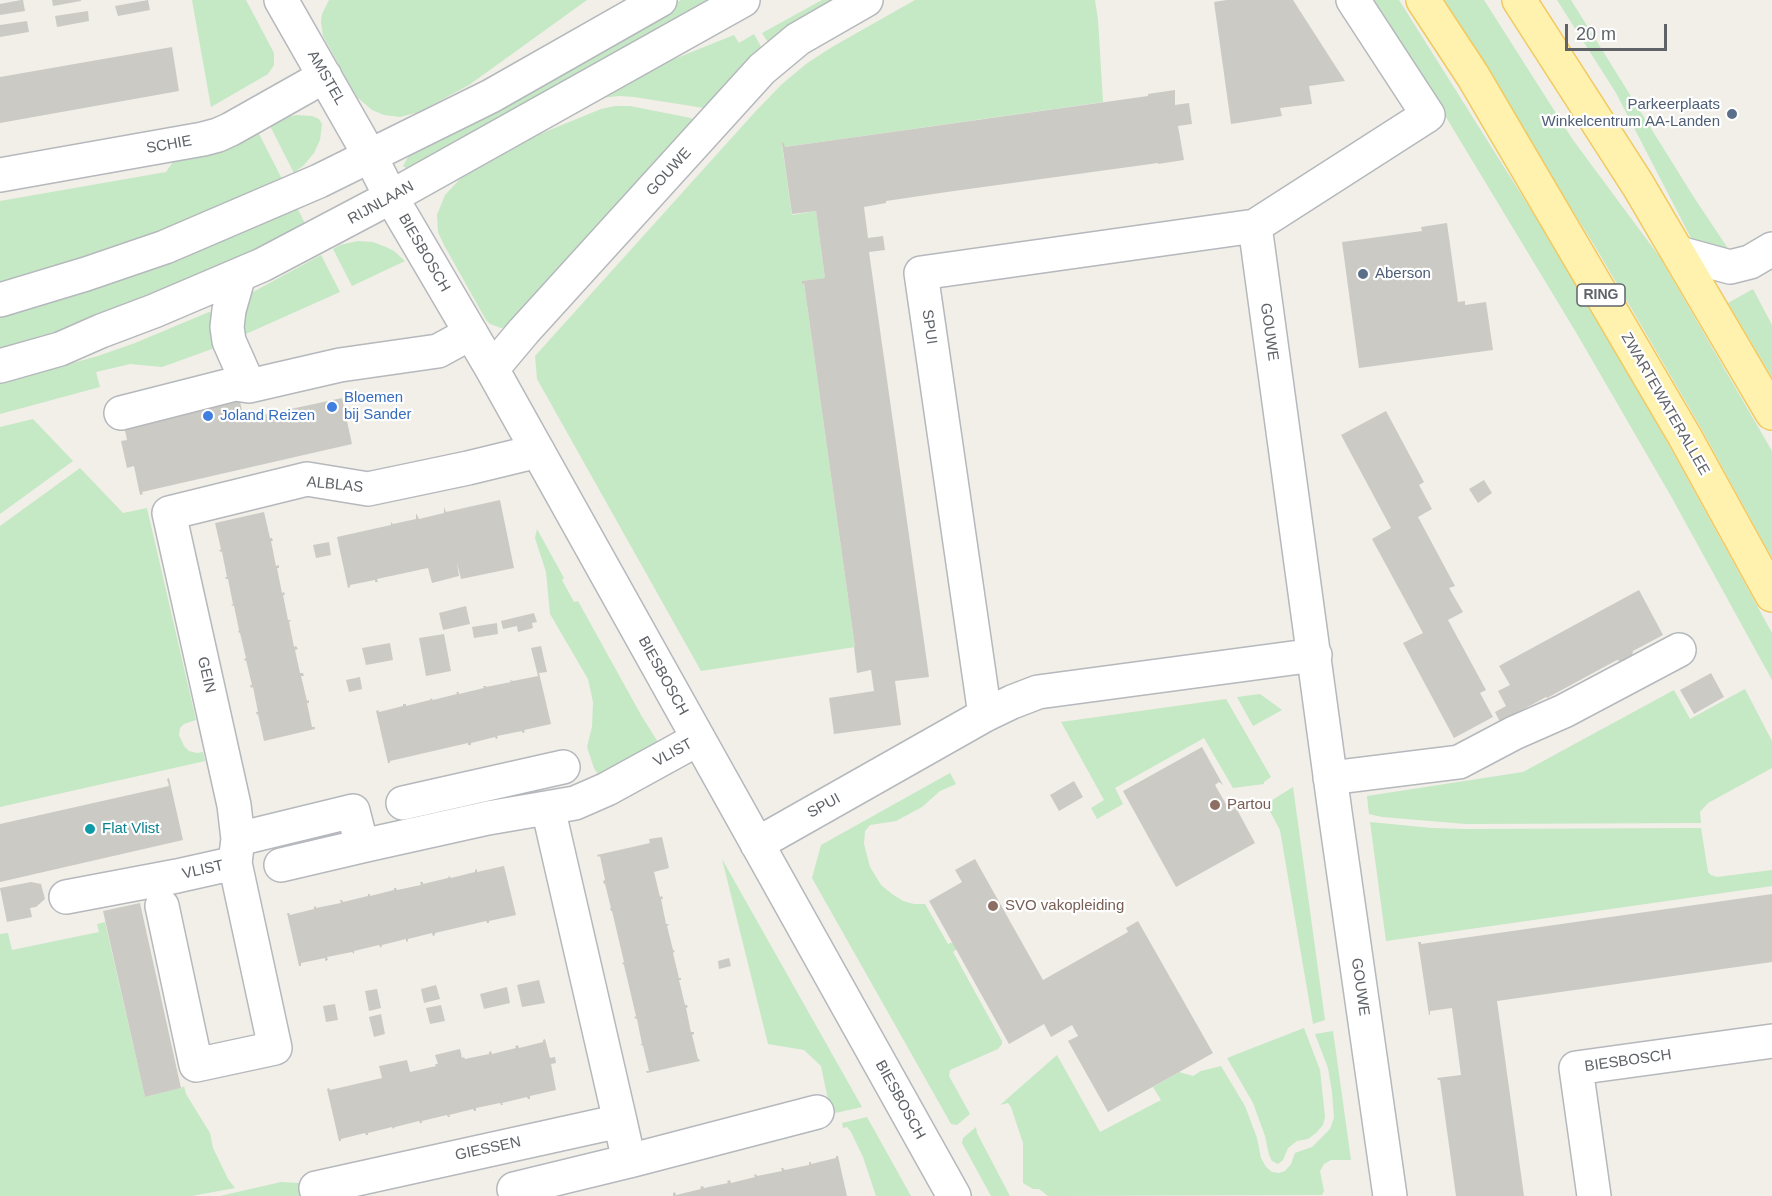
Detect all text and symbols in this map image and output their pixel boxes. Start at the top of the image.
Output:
scale bar [1568,12,1670,50]
text: 20 m [1576,24,1616,44]
street label: AMSTEL [303,48,349,108]
place label: Parkeerplaats Winkelcentrum AA-Landen [1542,96,1720,131]
marker: Parkeerplaats Winkelcentrum AA-Landen [1725,107,1739,121]
street label: SCHIE [145,132,193,158]
street label: GOUWE [643,144,695,200]
street label: RIJNLAAN [345,178,417,228]
street label: BIESBOSCH [394,211,454,295]
place label: Aberson [1375,265,1431,283]
marker: Aberson [1356,267,1370,281]
road number: RING [1577,284,1625,306]
street label: GOUWE [1256,302,1282,362]
street label: SPUI [918,308,940,346]
street label: ZWARTEWATERALLEE [1617,329,1713,479]
place label: Bloemen bij Sander [344,389,412,424]
marker: Bloemen bij Sander [325,400,339,414]
place label: Joland Reizen [220,407,315,425]
marker: Joland Reizen [201,409,215,423]
street label: ALBLAS [306,473,364,497]
street label: BIESBOSCH [634,633,692,719]
street label: GEIN [193,655,219,695]
street label: VLIST [650,735,696,771]
street label: SPUI [804,790,844,822]
place label: Partou [1227,796,1271,814]
marker: Partou [1208,798,1222,812]
place label: Flat Vlist [102,820,160,838]
marker: Flat Vlist [83,822,97,836]
street label: VLIST [181,857,225,883]
place label: SVO vakopleiding [1005,897,1124,915]
marker: SVO vakopleiding [986,899,1000,913]
street label: GOUWE [1347,957,1373,1017]
street label: BIESBOSCH [1583,1046,1673,1076]
street label: BIESBOSCH [871,1057,929,1143]
street label: GIESSEN [454,1133,522,1165]

